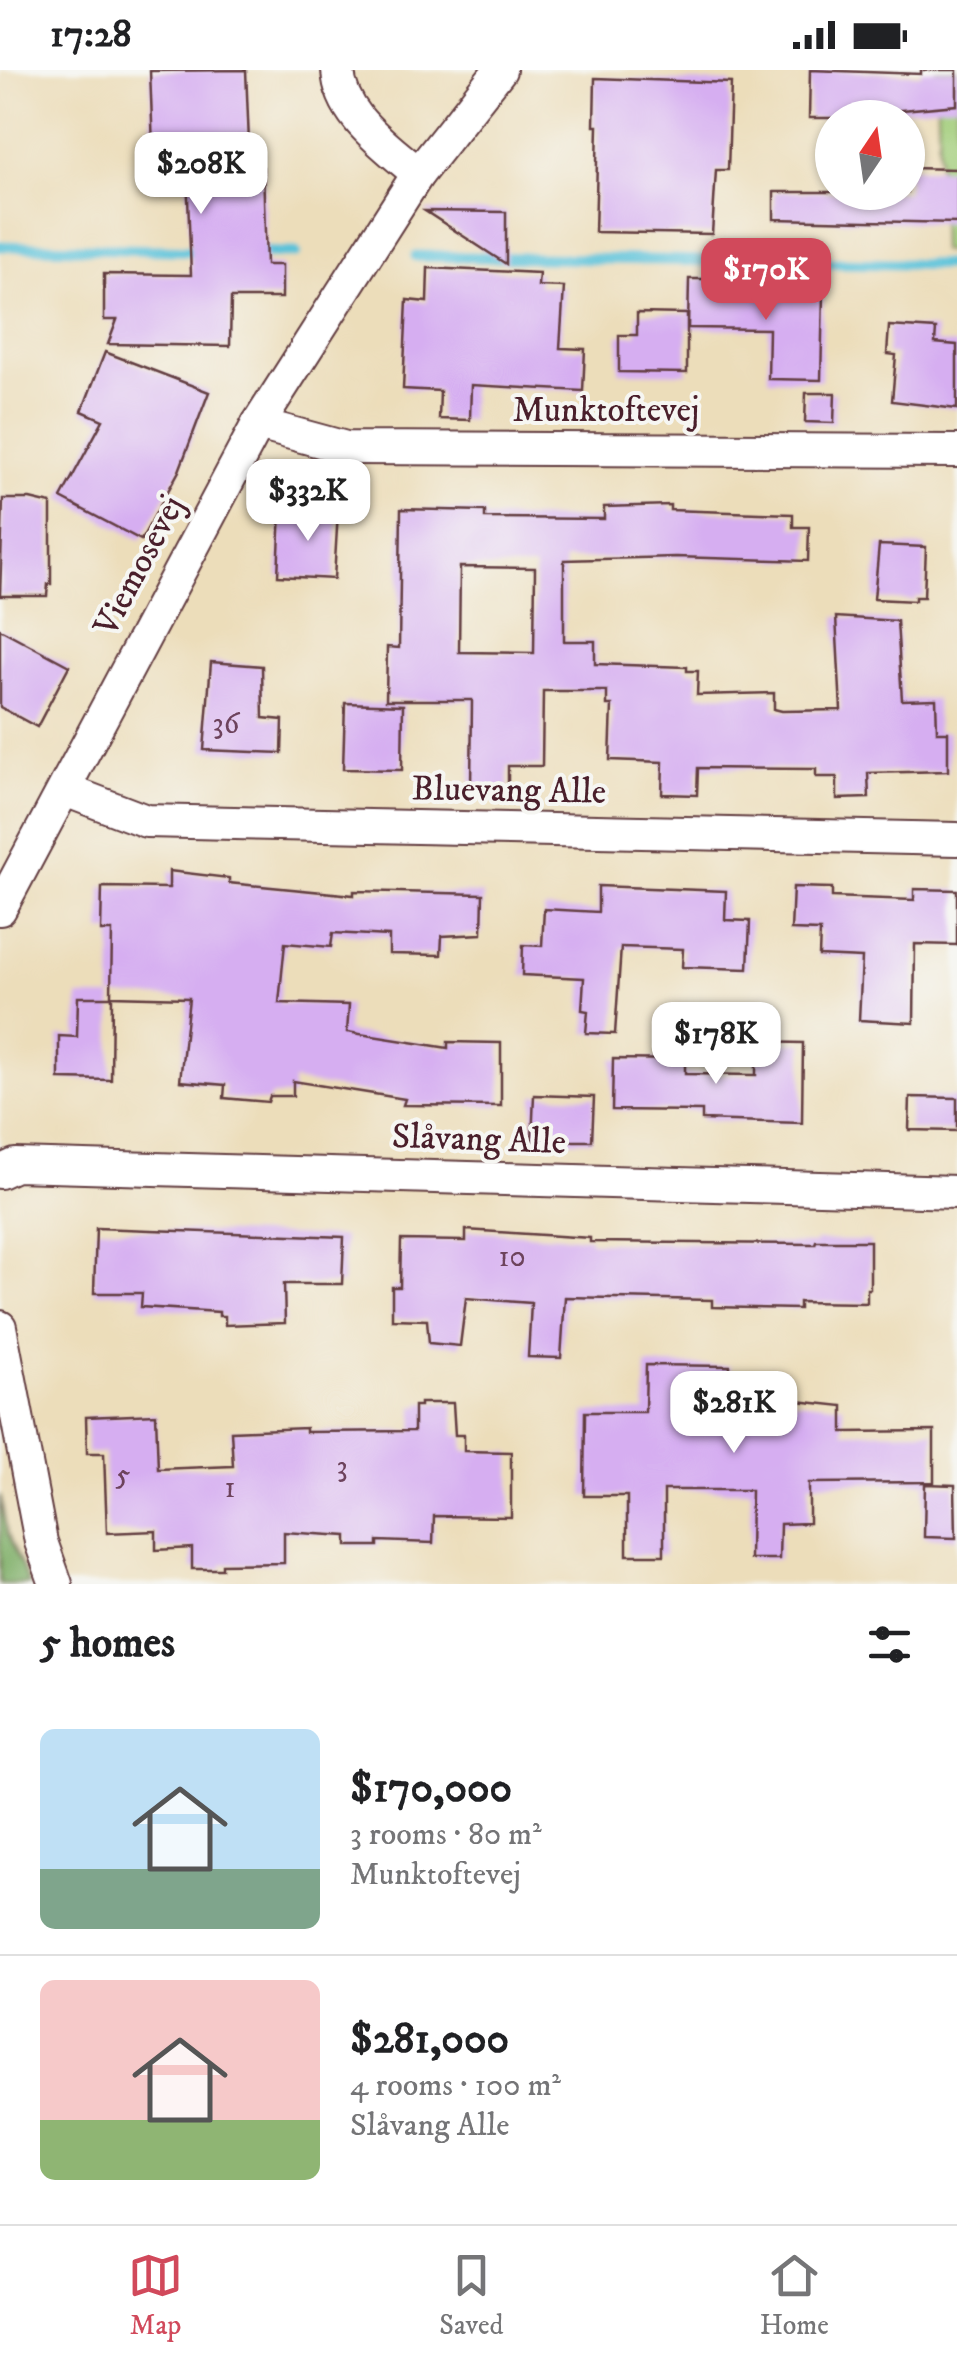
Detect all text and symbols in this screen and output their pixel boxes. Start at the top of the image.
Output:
text: 17:28 [50,11,132,59]
north arrow [815,100,925,210]
map controls [815,100,925,210]
pin: $208K [131,132,271,217]
text: $208K [157,144,245,184]
pin: $170K [696,238,836,323]
text: $170K [723,250,809,290]
street label: Munktoftevej [512,389,700,433]
pin: $332K [238,459,378,544]
text: $332K [268,471,348,511]
street label: Viemosevej [84,488,195,645]
house number: 36 [213,706,241,743]
street label: Bluevang Alle [411,767,607,815]
pin: $178K [646,1002,786,1087]
text: $178K [674,1014,758,1054]
street label: Slåvang Alle [391,1115,567,1165]
house number: 10 [498,1239,526,1276]
pin: $281K [664,1371,804,1456]
text: $281K [692,1383,776,1423]
house number: 3 [336,1449,348,1486]
house number: 5 [116,1457,131,1494]
house number: 1 [224,1470,236,1507]
icon: filters [862,1617,917,1672]
text: 5 homes [40,1618,175,1670]
text: $170,000 [350,1763,512,1815]
icon: home [120,1769,240,1889]
text: 3 rooms · 80 m² [350,1815,542,1855]
text: Munktoftevej [350,1855,521,1895]
text: $281,000 [350,2014,509,2066]
icon: home [120,2020,240,2140]
text: 4 rooms · 100 m² [350,2066,561,2106]
text: Slåvang Alle [350,2106,509,2146]
tab: Map [128,2248,183,2343]
tab: Saved [439,2248,504,2343]
tab: Home [760,2248,829,2343]

